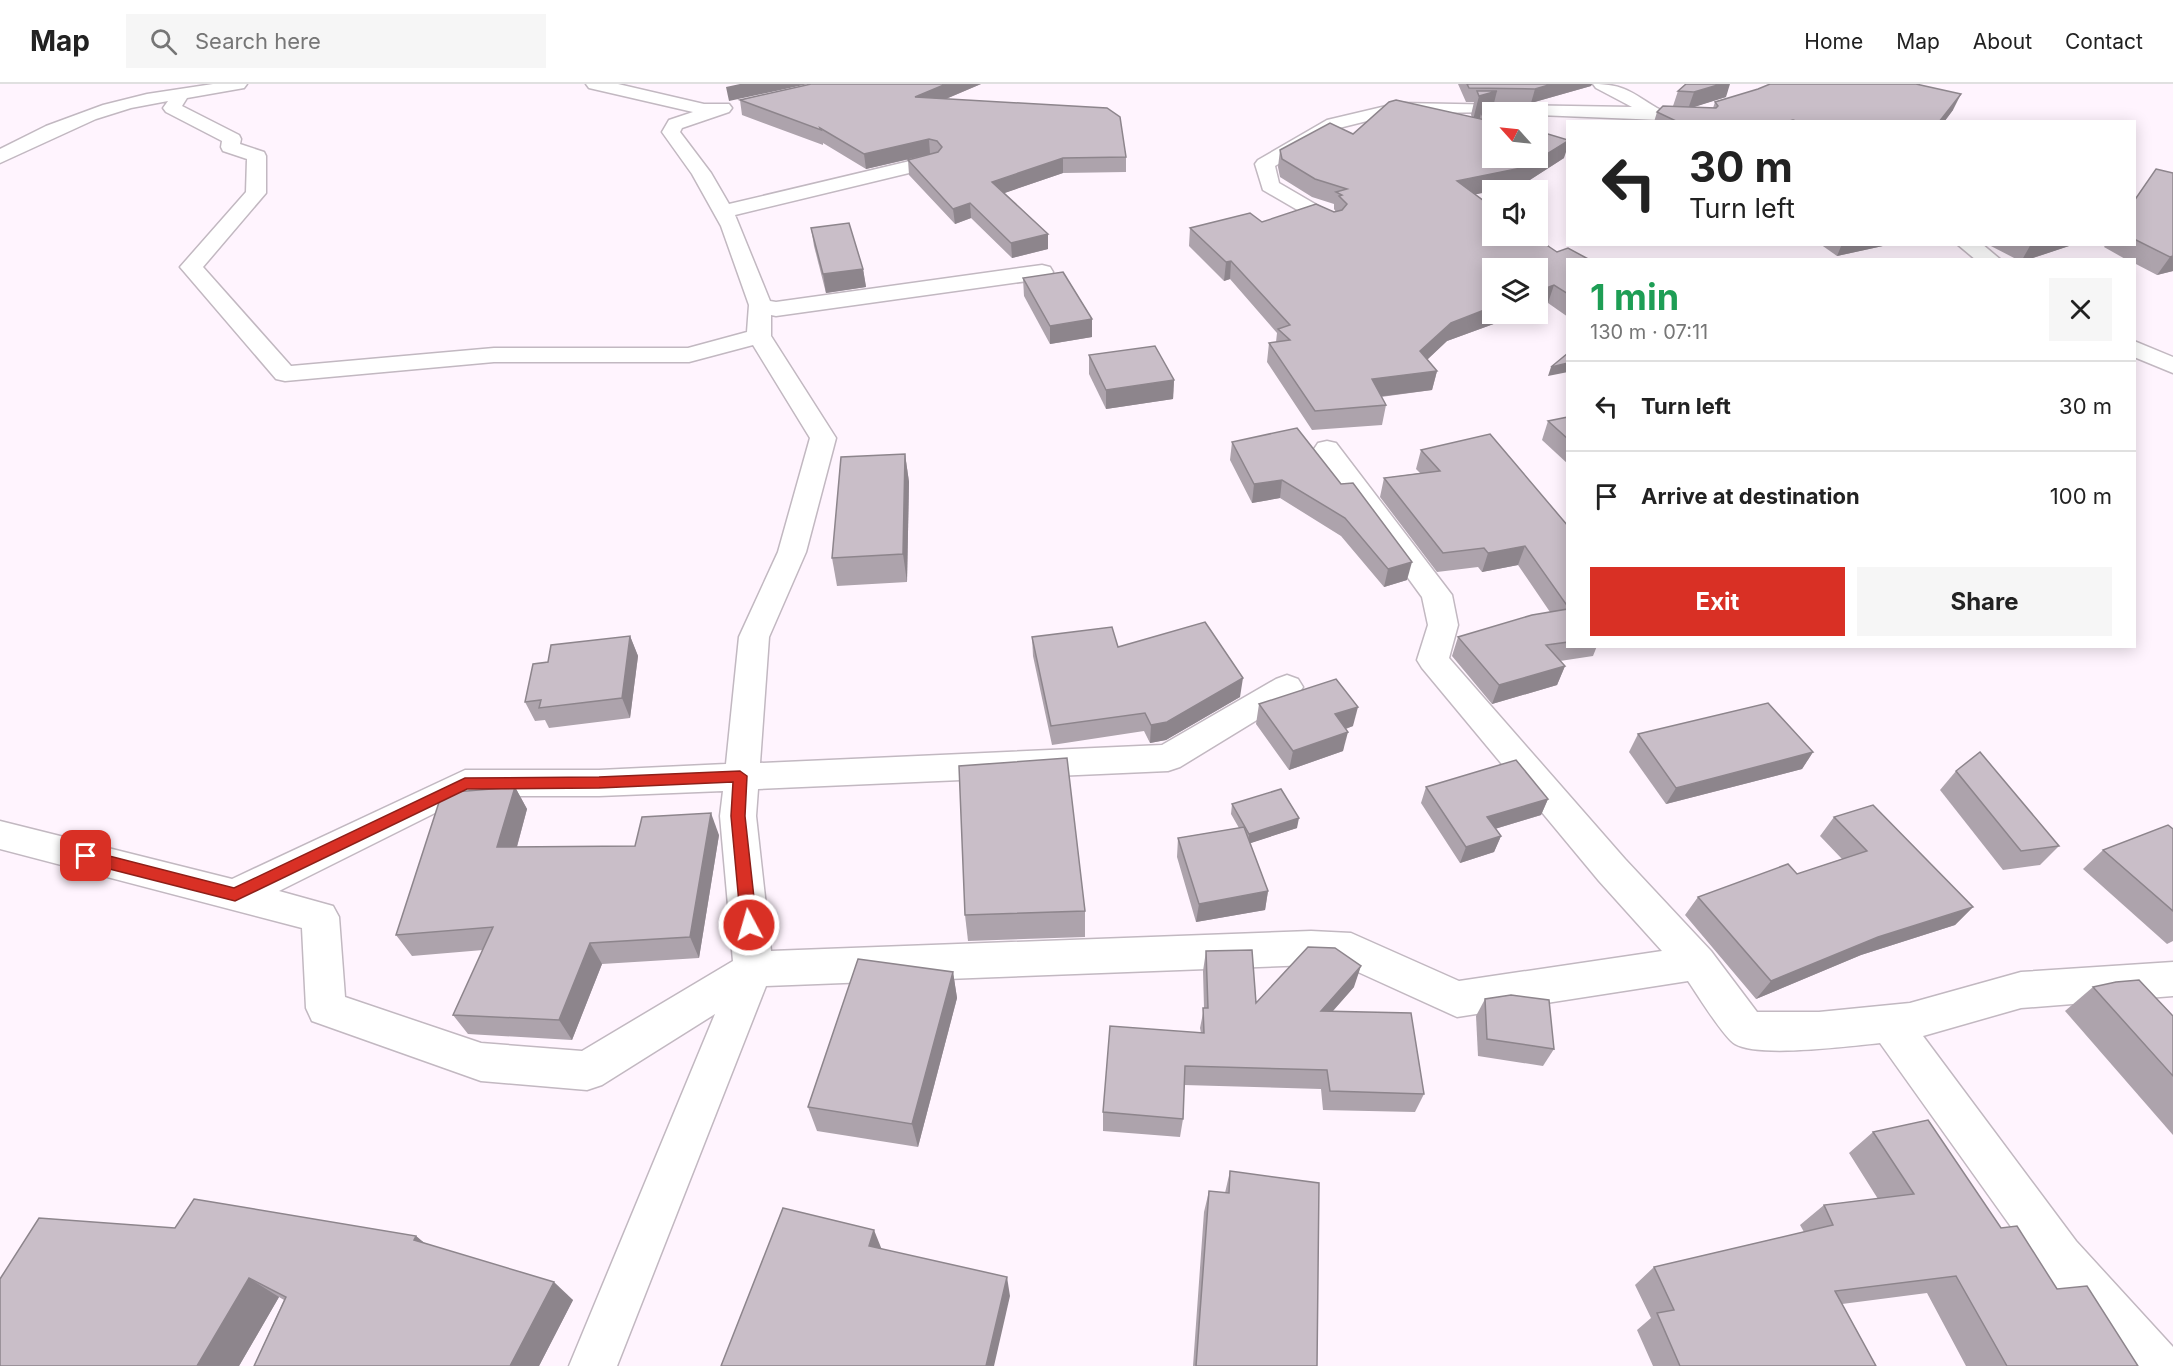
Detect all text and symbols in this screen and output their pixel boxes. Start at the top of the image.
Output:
search box [126,14,546,68]
text: Map [30,24,90,58]
icon: search [147,25,180,58]
text: Search here [195,28,321,54]
text: Home [1804,29,1863,54]
text: Map [1896,29,1940,54]
text: About [1973,29,2032,54]
text: Contact [2065,29,2143,54]
north arrow [1482,102,1548,168]
map controls [1482,102,1548,324]
text: 30 m [1689,141,1793,192]
icon: left [1590,144,1668,222]
button: sound [1482,180,1548,246]
text: Turn left [1689,192,1795,225]
button: layers [1482,258,1548,324]
text: 1 min [1590,275,1679,319]
button: close [2049,278,2112,341]
text: 130 m · 07:11 [1590,320,1708,344]
icon: left [1590,390,1623,423]
text: Turn left [1641,393,1731,419]
text: 30 m [2059,393,2112,419]
icon: arrive [1590,480,1623,513]
text: Arrive at destination [1641,483,1860,509]
text: 100 m [2050,483,2112,509]
button: Exit [1590,567,1845,636]
button: Share [1857,567,2112,636]
pin [60,830,111,881]
icon: arrive [69,839,102,872]
position arrow [717,893,781,957]

